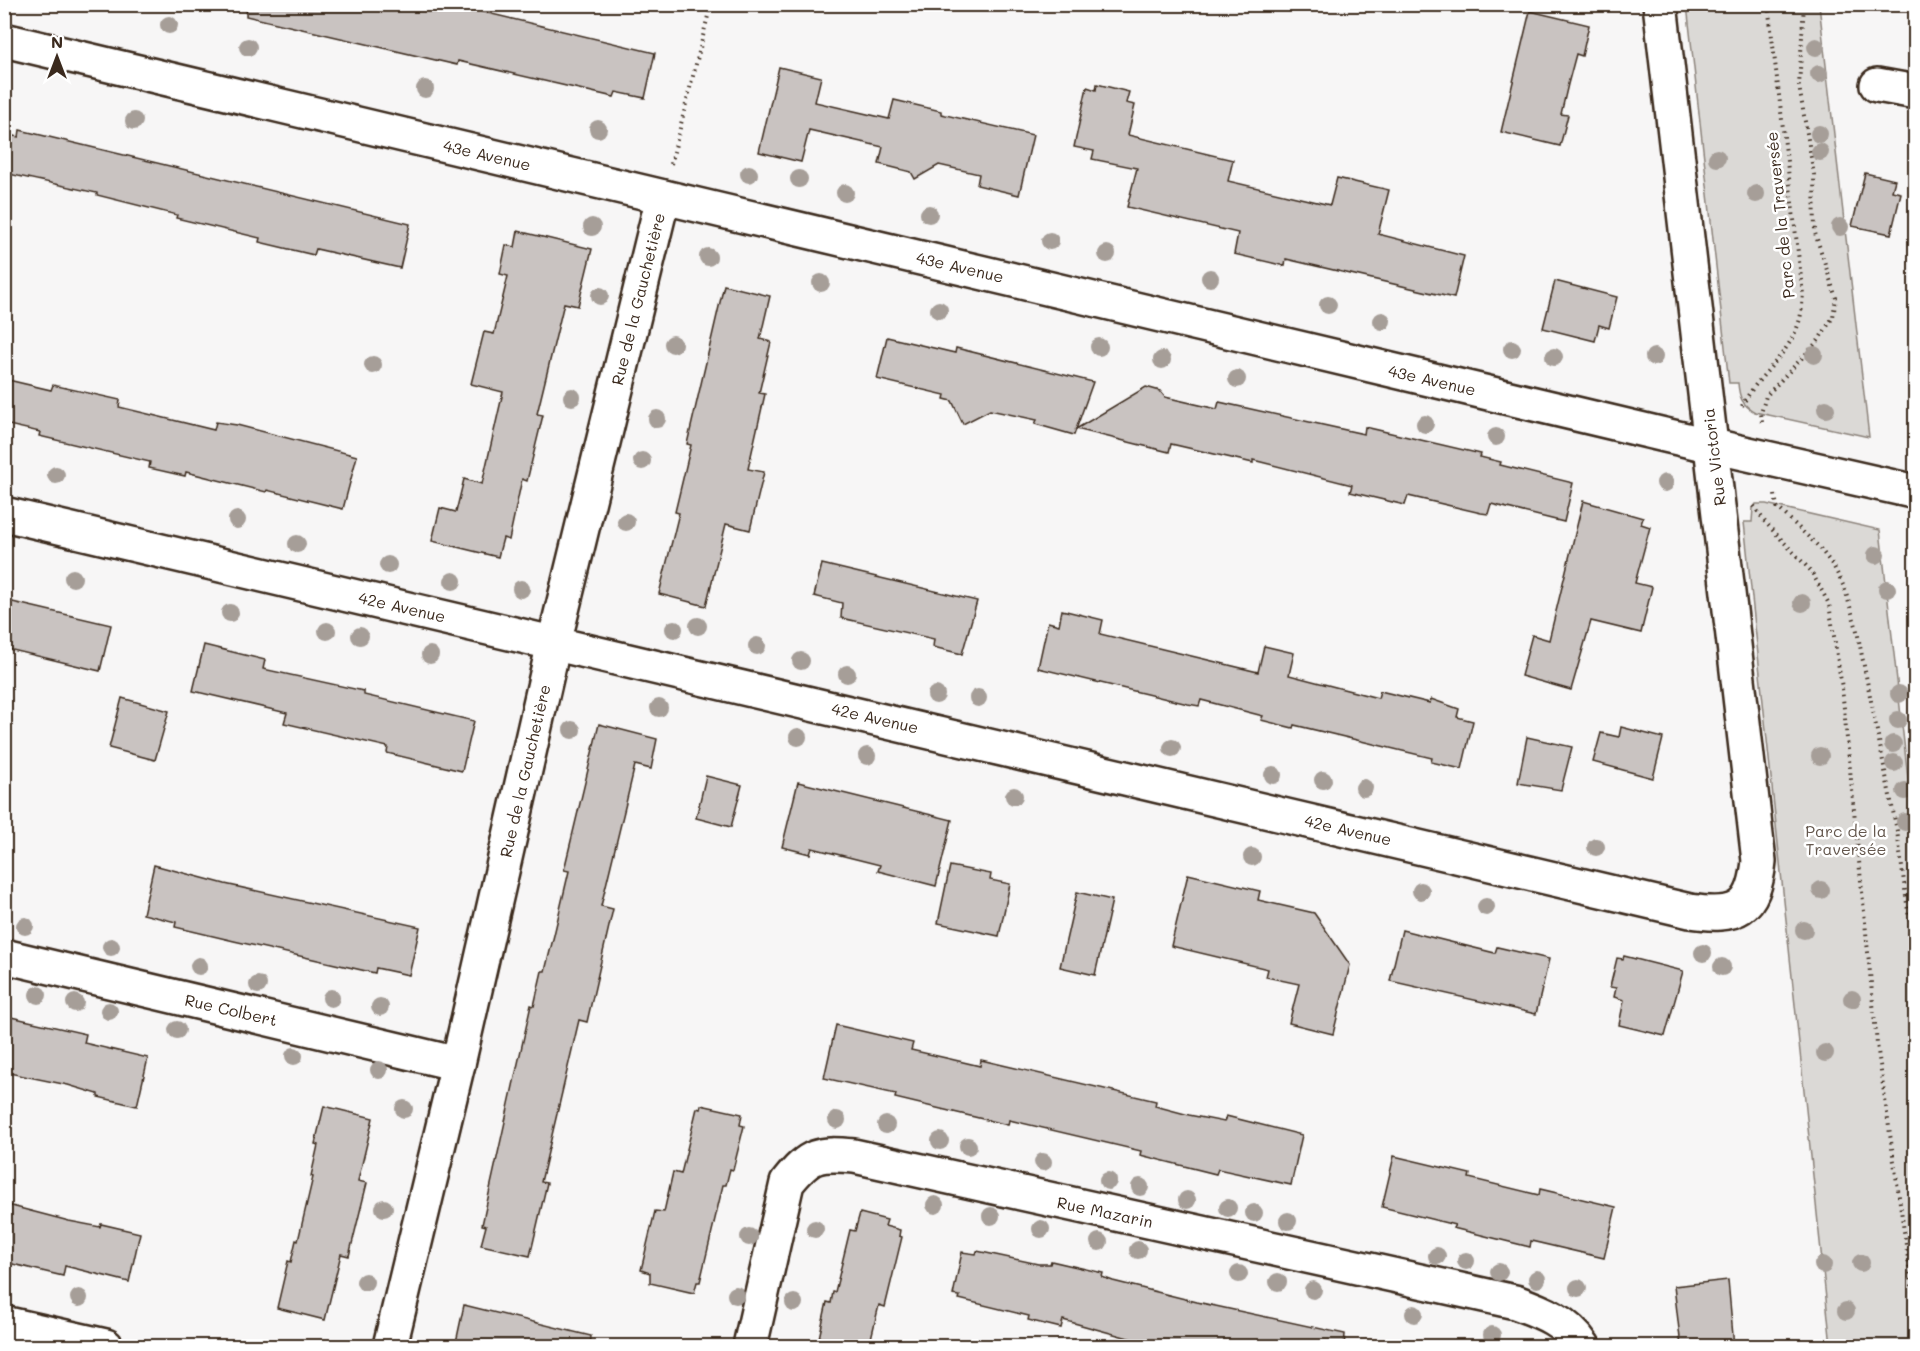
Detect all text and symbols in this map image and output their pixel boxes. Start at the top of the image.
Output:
north arrow [27,27,87,87]
text: N [51,31,63,52]
street label: Parc de la Traversée [1760,131,1799,299]
street label: 43e Avenue [441,134,533,175]
street label: Rue de la Gauchetière [606,210,669,387]
street label: 43e Avenue [914,246,1006,287]
street label: 43e Avenue [1386,359,1478,400]
street label: Rue Victoria [1697,407,1730,507]
street label: 42e Avenue [357,586,448,627]
street label: Rue de la Gauchetière [494,682,555,859]
street label: 42e Avenue [830,697,921,738]
street label: 42e Avenue [1303,809,1394,850]
park label: Parc de la Traversée [1805,820,1887,859]
street label: Rue Colbert [183,989,279,1030]
street label: Rue Mazarin [1055,1191,1155,1232]

